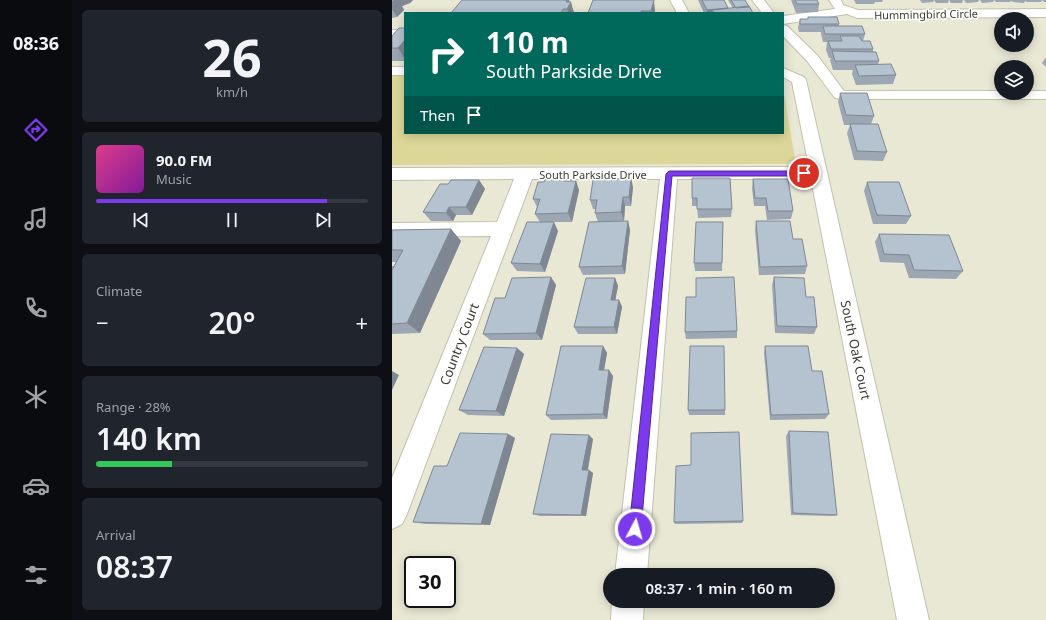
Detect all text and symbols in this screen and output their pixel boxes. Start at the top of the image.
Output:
street label: Hummingbird Circle [874,6,978,22]
map controls [994,12,1034,100]
button: sound [994,12,1034,52]
text: 26 [202,21,262,92]
text: 110 m [486,23,569,61]
icon: right [420,28,472,80]
text: 08:36 [13,31,59,55]
text: South Parkside Drive [486,59,662,83]
button: layers [994,60,1034,100]
text: km/h [216,83,248,101]
icon: arrive [463,104,485,126]
text: Then [420,105,455,125]
icon: directions [22,116,50,144]
text: 90.0 FM [156,150,212,170]
pin [787,156,821,190]
icon: arrive [793,162,815,184]
street label: South Parkside Drive [539,167,647,182]
text: Music [156,170,192,188]
icon: music [22,205,50,233]
icon: previous [130,209,152,231]
icon: pause [221,209,243,231]
icon: next [312,209,334,231]
text: Climate [96,282,142,300]
icon: phone [22,294,50,322]
street label: South Oak Court [837,299,875,402]
street label: Country Court [435,300,483,388]
text: 20° [208,302,256,343]
text: − [96,307,109,337]
text: + [355,307,368,337]
icon: climate [22,383,50,411]
text: Range · 28% [96,398,171,416]
text: 140 km [96,418,202,459]
icon: car [22,472,50,500]
position arrow [614,508,656,550]
text: Arrival [96,526,136,544]
text: 08:37 [96,546,173,587]
speed limit sign: 30 [404,556,456,608]
icon: filters [22,561,50,589]
text: 08:37 · 1 min · 160 m [645,578,793,598]

